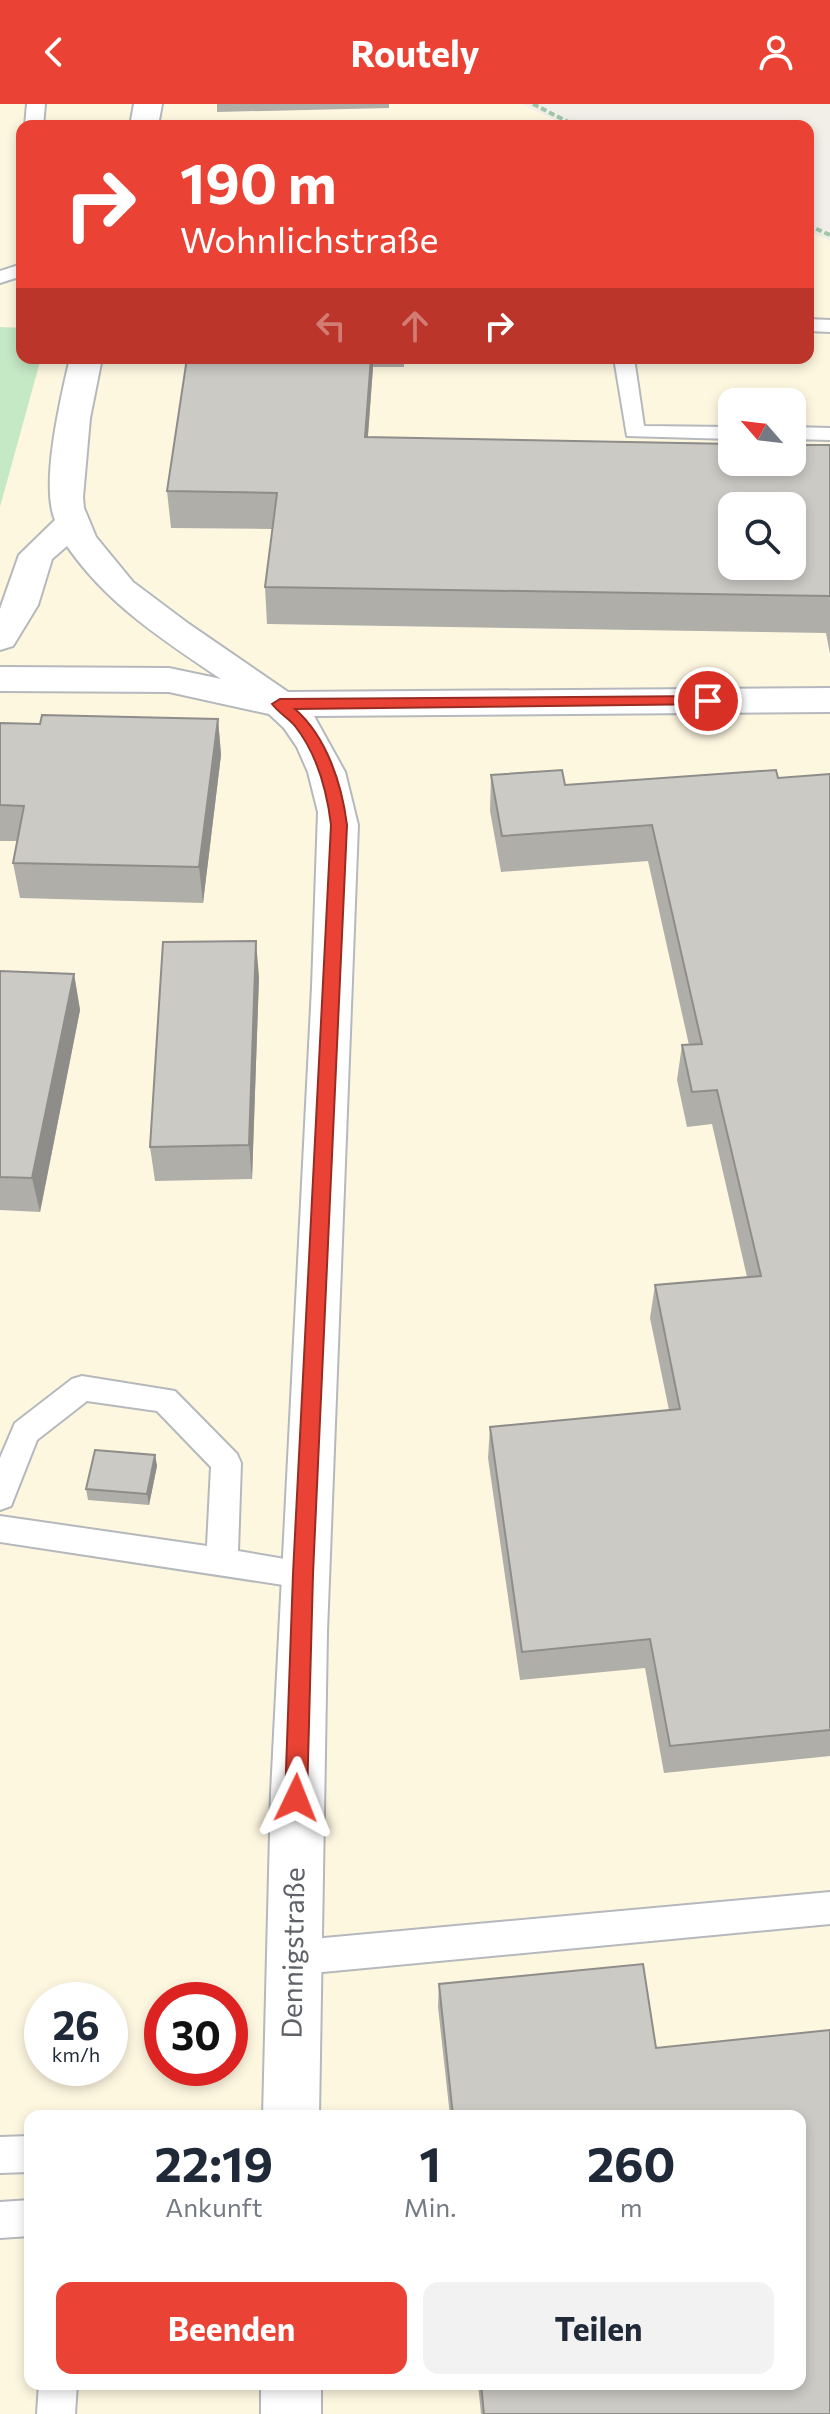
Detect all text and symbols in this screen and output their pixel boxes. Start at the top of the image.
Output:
icon: back [32,30,76,74]
text: Routely [350,30,480,74]
icon: person [754,30,798,74]
text: 190 m [180,147,337,216]
icon: right [48,152,152,256]
text: Wohnlichstraße [180,216,439,260]
icon: left [309,304,353,348]
icon: ahead [393,304,437,348]
icon: right [477,304,521,348]
north arrow [718,388,806,476]
map controls [718,388,806,580]
button: search [718,492,806,580]
pin [674,667,742,735]
icon: arrive [686,679,730,723]
position arrow [254,1756,338,1840]
street label: Dennigstraße [274,1867,310,2039]
speed limit sign: 30 [144,1982,248,2086]
text: 26 [52,1999,100,2048]
text: km/h [52,2042,100,2066]
text: 22:19 [155,2133,273,2192]
text: 1 [419,2133,441,2192]
text: 260 [587,2133,675,2192]
text: Ankunft [165,2191,263,2222]
text: Min. [404,2191,456,2222]
text: m [620,2191,643,2222]
button: Beenden [56,2282,407,2374]
button: Teilen [423,2282,774,2374]

